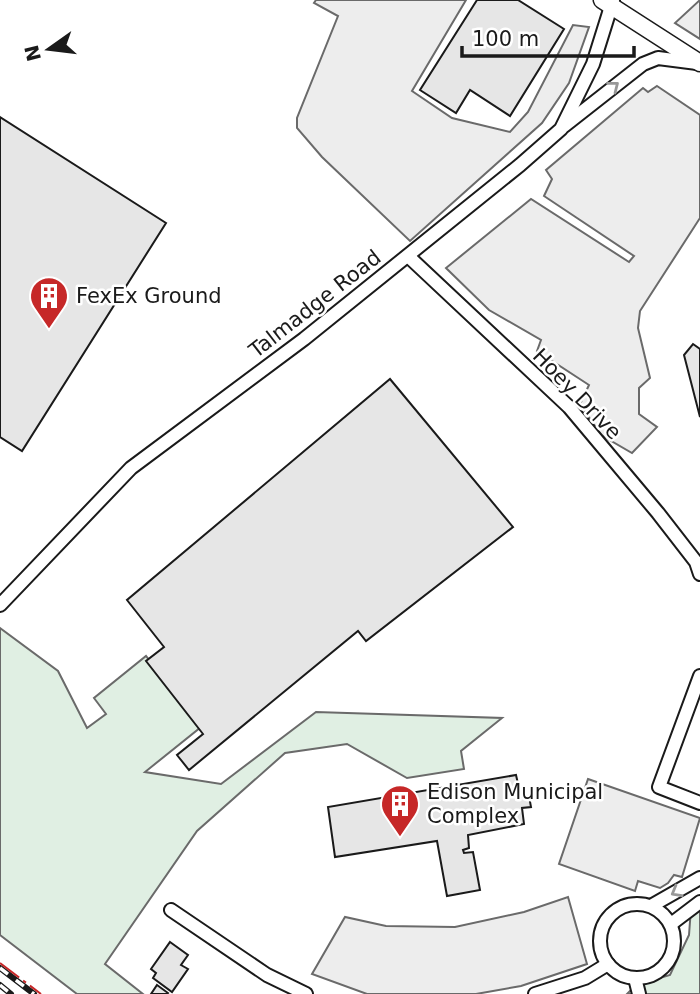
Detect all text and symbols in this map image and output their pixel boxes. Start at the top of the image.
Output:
north arrow [14,14,84,84]
scale bar [462,14,634,58]
text: 100 m [472,27,539,51]
text: N [20,43,45,63]
one-way arrow [607,82,619,95]
street label: Talmadge Road [244,245,386,363]
building icon: FexEx Ground [28,275,70,330]
place label: FexEx Ground [76,284,222,308]
street label: Hoey Drive [528,344,626,444]
place label: Edison Municipal Complex [427,780,603,828]
building icon: Edison Municipal Complex [379,783,421,838]
one-way arrow [670,884,683,897]

